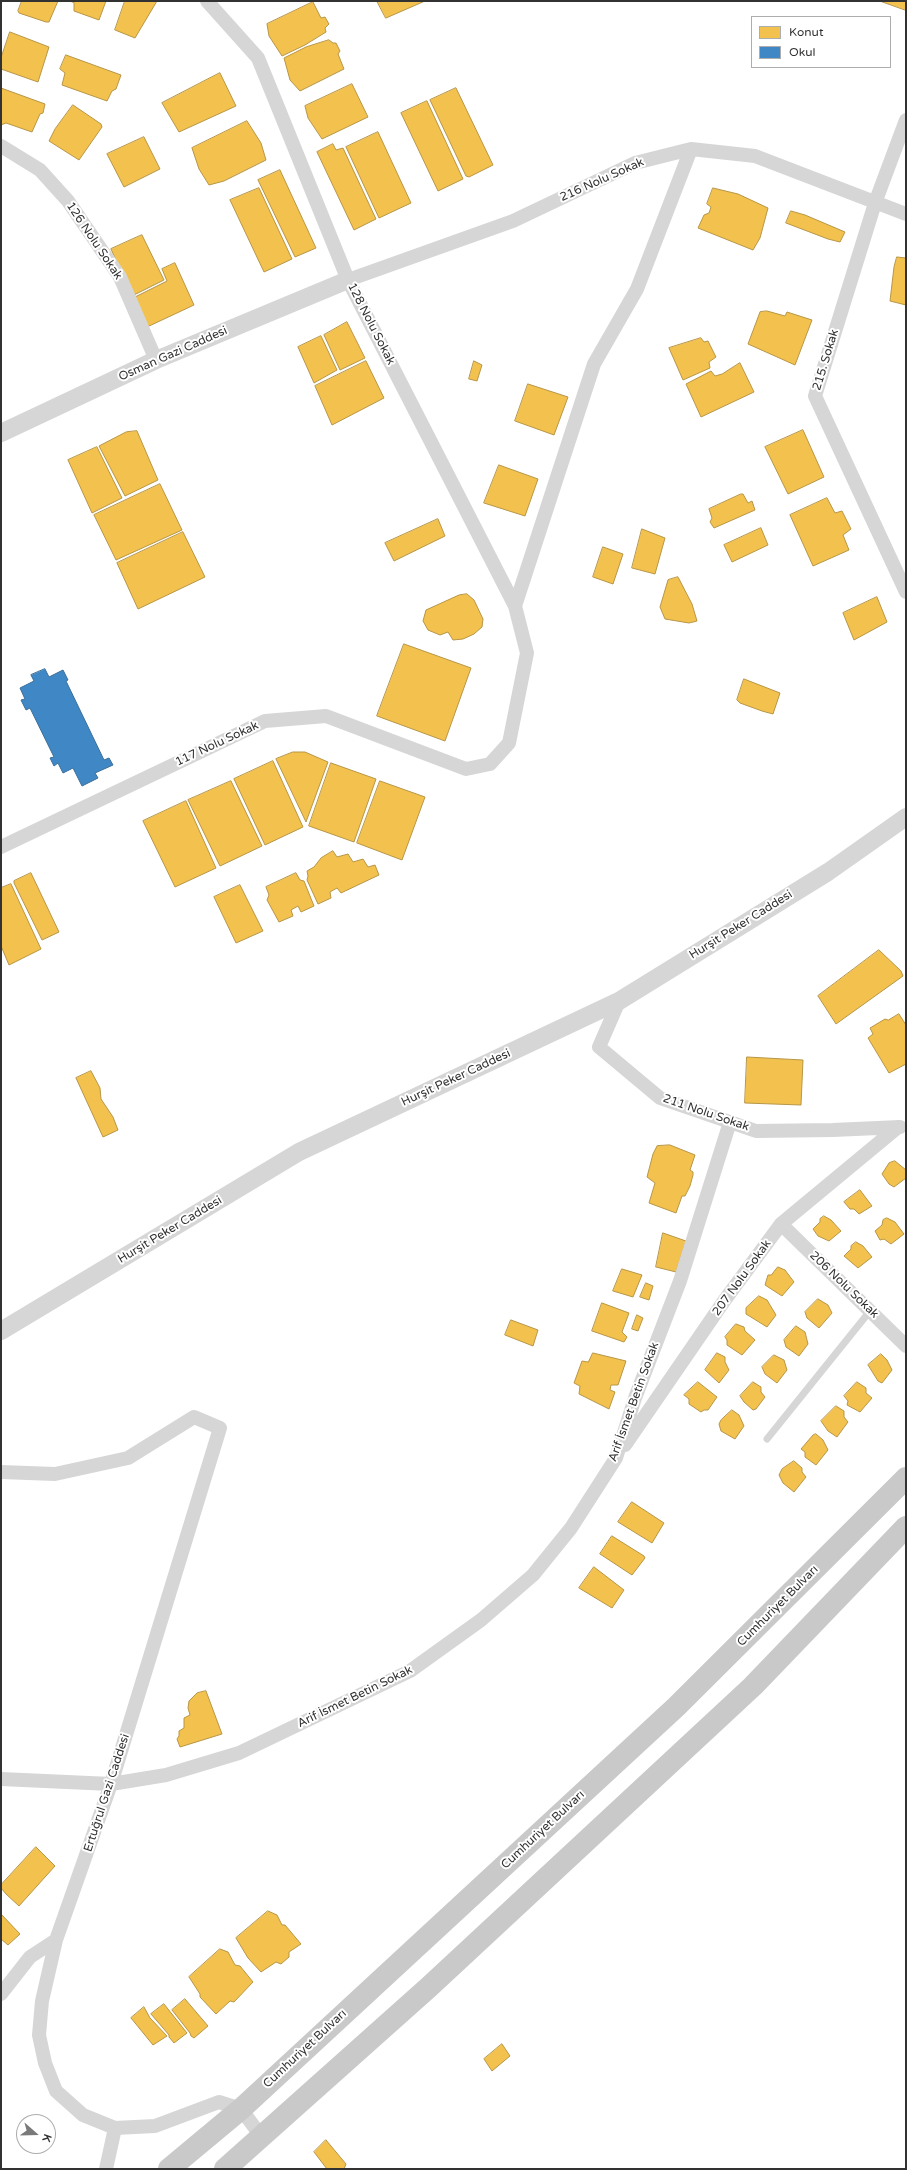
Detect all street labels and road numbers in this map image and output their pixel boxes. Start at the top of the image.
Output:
street label: 216 Nolu Sokak [558,155,646,205]
street label: 126 Nolu Sokak [63,200,125,282]
street label: 128 Nolu Sokak [344,281,398,367]
street label: Osman Gazi Caddesi [116,324,230,384]
street label: 215. Sokak [810,328,842,392]
street label: 117 Nolu Sokak [173,718,261,770]
street label: Hurşit Peker Caddesi [687,887,795,963]
street label: Hurşit Peker Caddesi [399,1046,513,1110]
street label: 211 Nolu Sokak [661,1091,751,1135]
street label: Hurşit Peker Caddesi [115,1193,225,1267]
street label: 207 Nolu Sokak [710,1237,774,1319]
street label: 206 Nolu Sokak [807,1248,881,1322]
street label: Arif İsmet Betin Sokak [606,1340,662,1464]
street label: Cumhuriyet Bulvarı [734,1562,822,1650]
street label: Arif İsmet Betin Sokak [295,1663,415,1731]
street label: Ertuğrul Gazi Caddesi [81,1732,133,1854]
street label: Cumhuriyet Bulvarı [498,1788,588,1872]
street label: Cumhuriyet Bulvarı [260,2007,350,2091]

